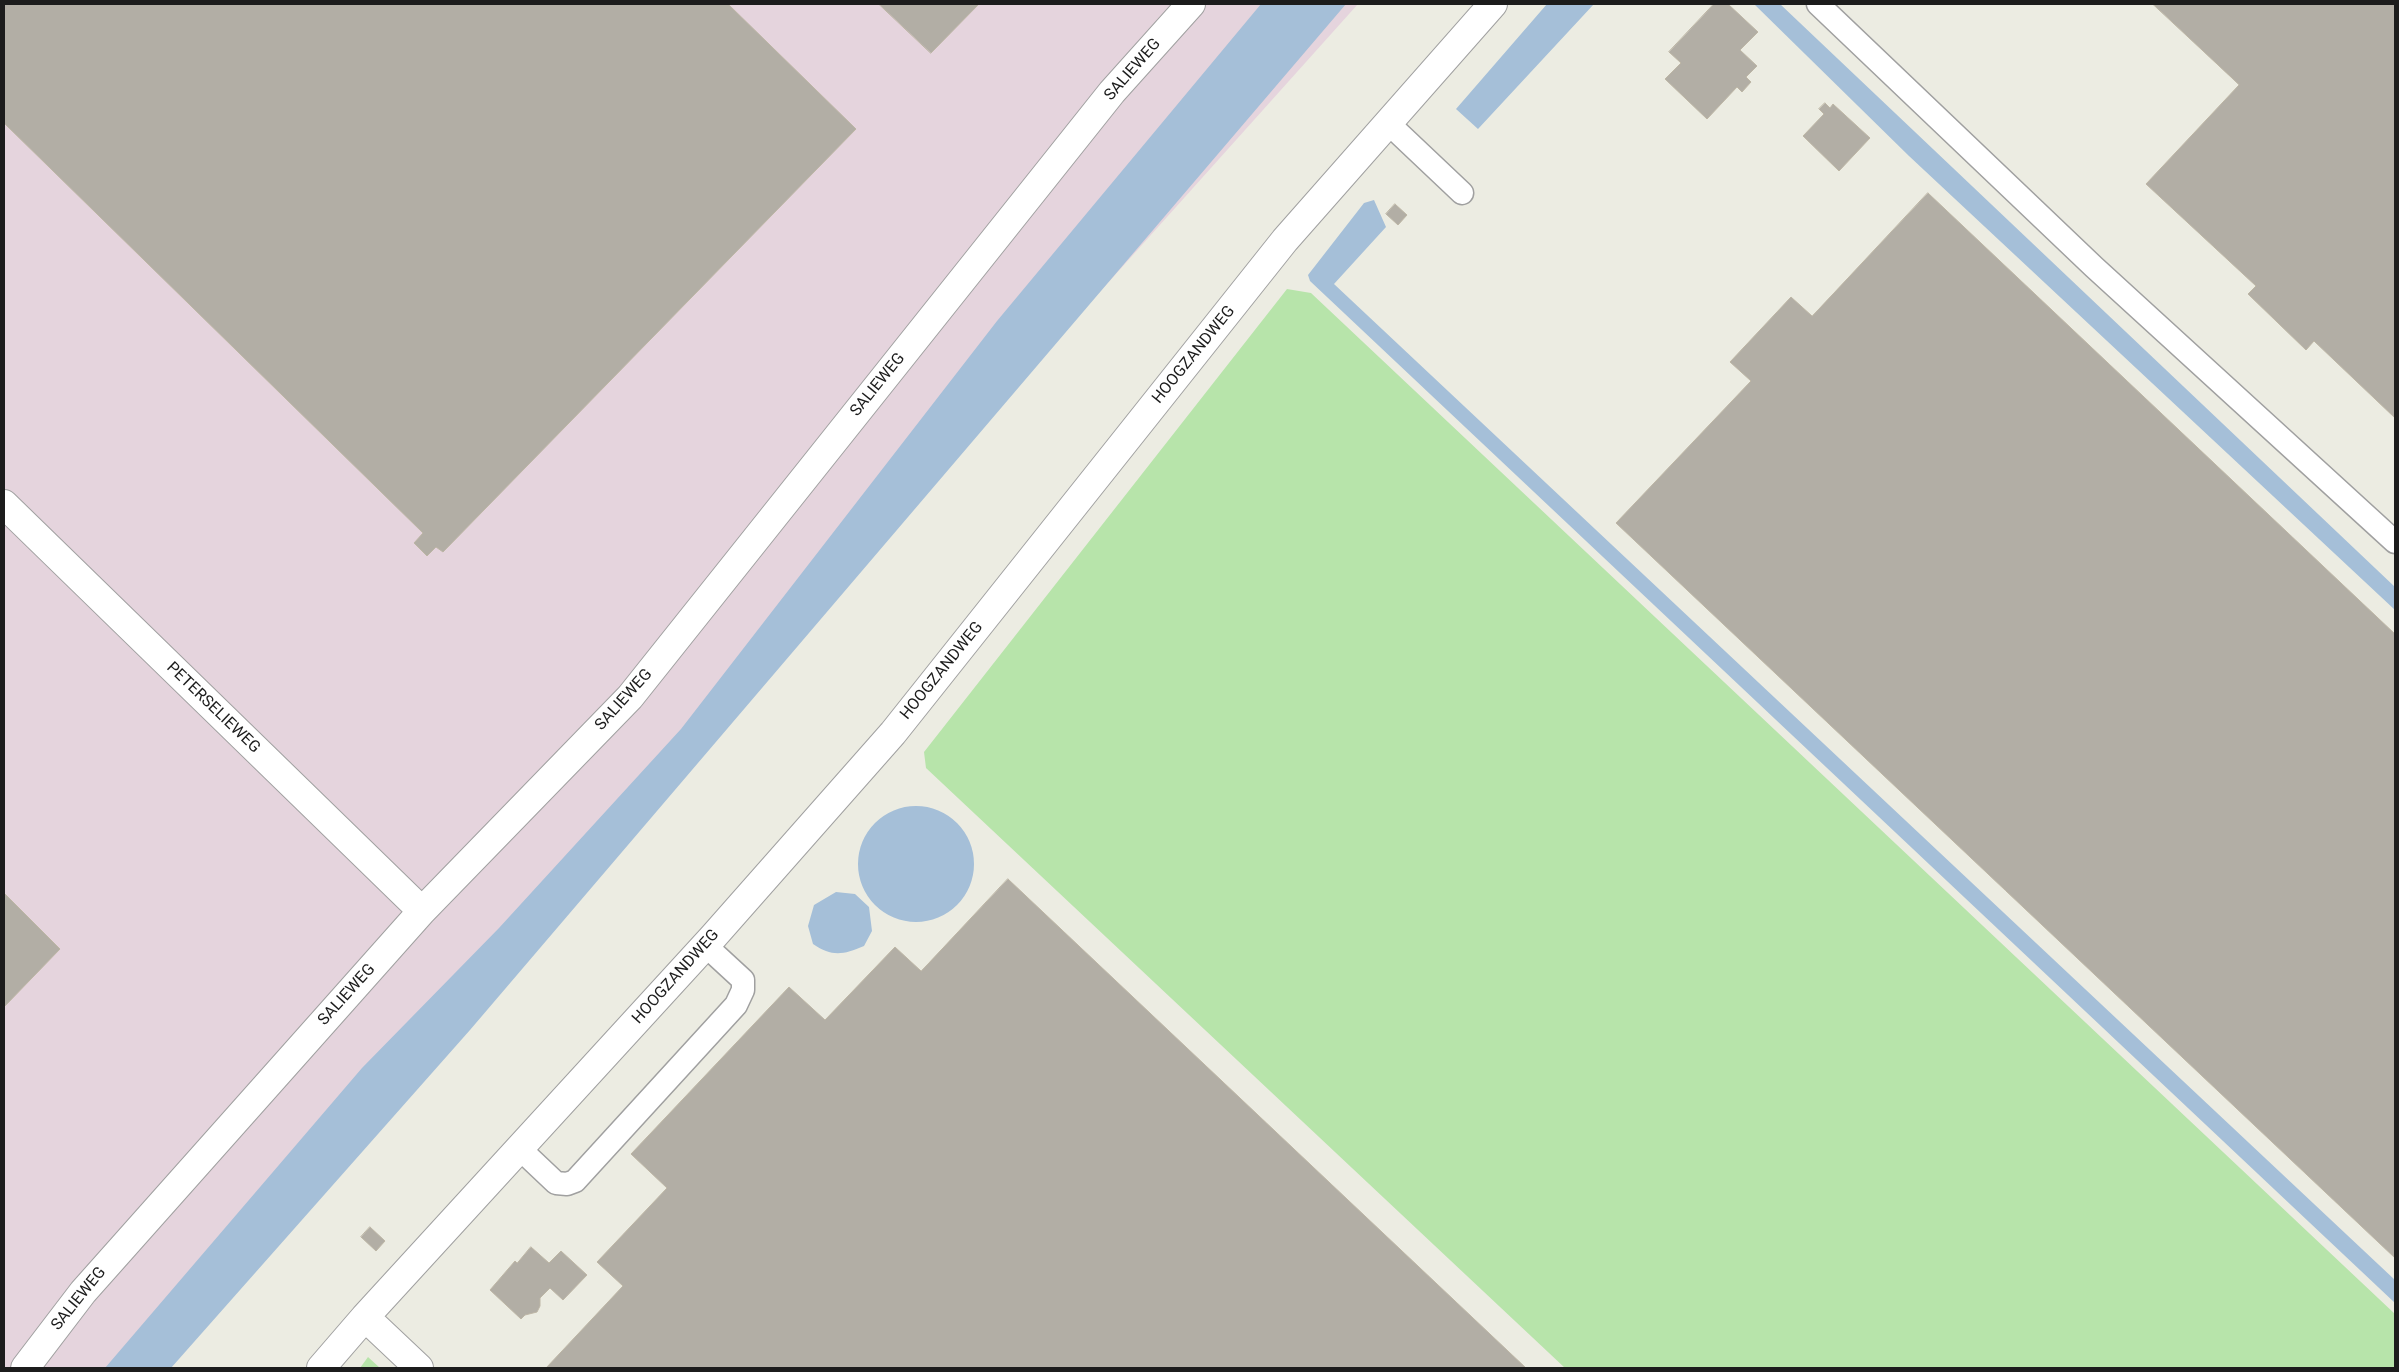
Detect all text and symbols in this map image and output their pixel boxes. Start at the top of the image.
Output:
street label: SALIEWEG [1101,35,1165,105]
street label: HOOGZANDWEG [1149,302,1239,408]
street label: SALIEWEG [847,349,909,421]
street label: HOOGZANDWEG [897,618,987,724]
street label: PETERSELIEWEG [162,658,264,758]
street label: SALIEWEG [591,665,657,735]
street label: HOOGZANDWEG [629,926,723,1028]
street label: SALIEWEG [314,960,380,1030]
street label: SALIEWEG [48,1263,110,1335]

